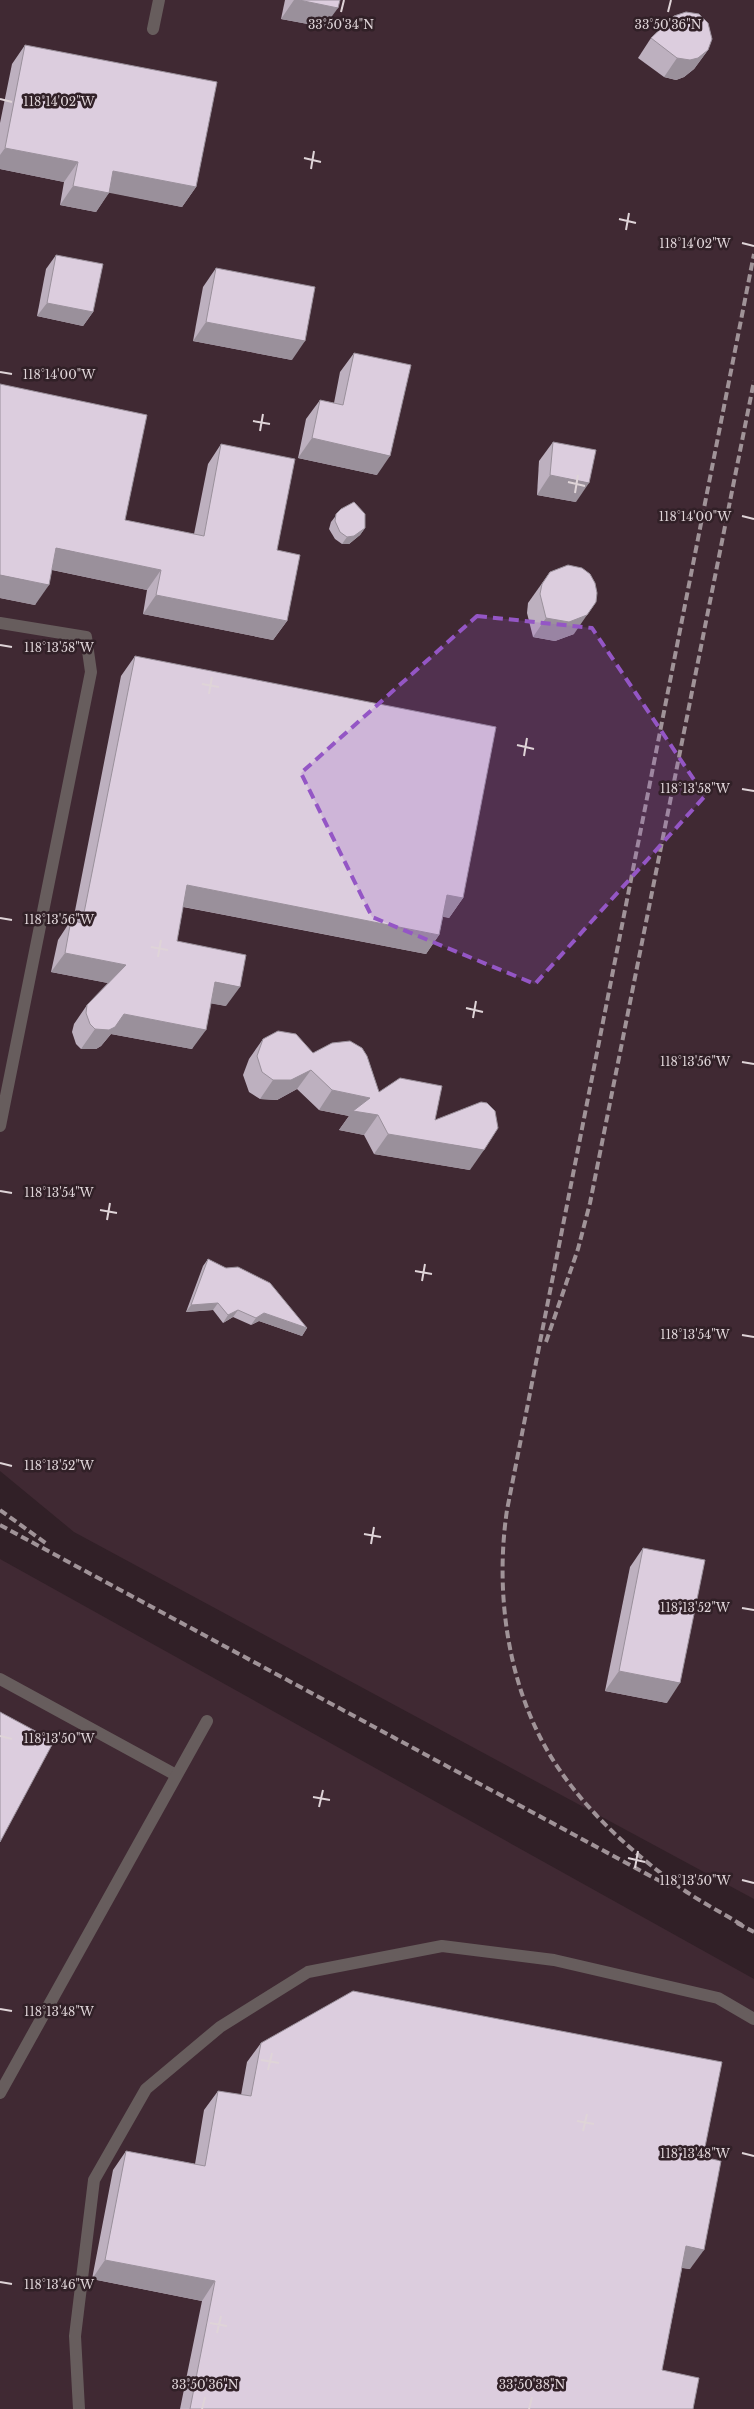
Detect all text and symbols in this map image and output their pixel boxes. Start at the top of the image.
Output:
text: 33°50'34"N [308,17,374,32]
text: 33°50'36"N [635,17,702,32]
text: 118°14'02"W [23,94,96,109]
text: 118°14'02"W [659,236,732,251]
text: 118°14'00"W [23,367,96,382]
text: 118°14'00"W [659,509,732,524]
text: 118°13'58"W [24,640,95,655]
text: 118°13'58"W [660,781,731,796]
text: 118°13'56"W [24,912,95,927]
text: 118°13'56"W [660,1054,731,1069]
text: 118°13'54"W [24,1185,95,1200]
text: 118°13'54"W [660,1327,731,1342]
text: 118°13'52"W [24,1458,95,1473]
text: 118°13'52"W [660,1600,731,1615]
text: 118°13'50"W [23,1731,95,1746]
text: 118°13'50"W [659,1873,731,1888]
text: 118°13'48"W [24,2004,95,2019]
text: 118°13'48"W [660,2146,731,2161]
text: 118°13'46"W [24,2277,95,2292]
text: 33°50'36"N [172,2377,239,2392]
text: 33°50'38"N [499,2377,565,2392]

